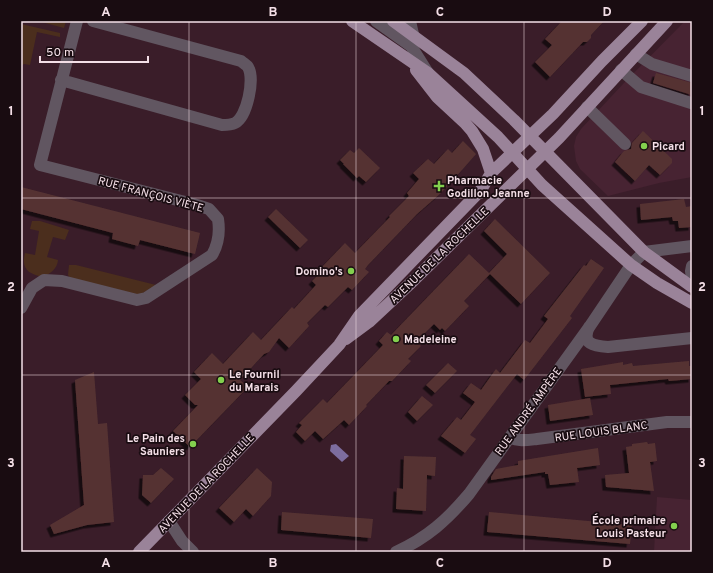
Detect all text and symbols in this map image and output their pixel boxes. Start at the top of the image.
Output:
text: A [101,5,111,21]
text: B [269,5,278,21]
text: C [436,5,444,21]
text: D [602,5,612,21]
scale bar [40,38,148,64]
text: 50 m [46,45,74,61]
text: 1 [8,104,14,120]
text: 1 [699,104,705,120]
place label: Picard [652,140,685,154]
marker: Picard [639,141,649,151]
street label: RUE FRANÇOIS VIÈTE [96,173,205,216]
place label: Pharmacie Godillon Jeanne [447,174,530,201]
marker: Pharmacie Godillon Jeanne [434,181,444,191]
street label: AVENUE DE LA ROCHELLE [387,205,492,307]
place label: Domino's [296,265,343,279]
marker: Domino's [346,266,356,276]
text: 2 [7,280,15,296]
text: 2 [698,280,706,296]
place label: Madeleine [404,333,457,347]
marker: Madeleine [391,334,401,344]
street label: RUE ANDRÉ AMPÈRE [491,364,565,458]
place label: Le Fournil du Marais [229,368,280,395]
marker: Le Fournil du Marais [216,375,226,385]
street label: RUE LOUIS BLANC [554,419,648,445]
street label: AVENUE DE LA ROCHELLE [156,431,258,536]
place label: Le Pain des Sauniers [127,432,185,459]
marker: Le Pain des Sauniers [188,439,198,449]
text: 3 [7,456,15,472]
text: 3 [698,456,706,472]
place label: École primaire Louis Pasteur [592,513,666,541]
marker: École primaire Louis Pasteur [669,521,679,531]
text: A [101,556,111,572]
text: B [269,556,278,572]
text: C [436,556,444,572]
text: D [602,556,612,572]

